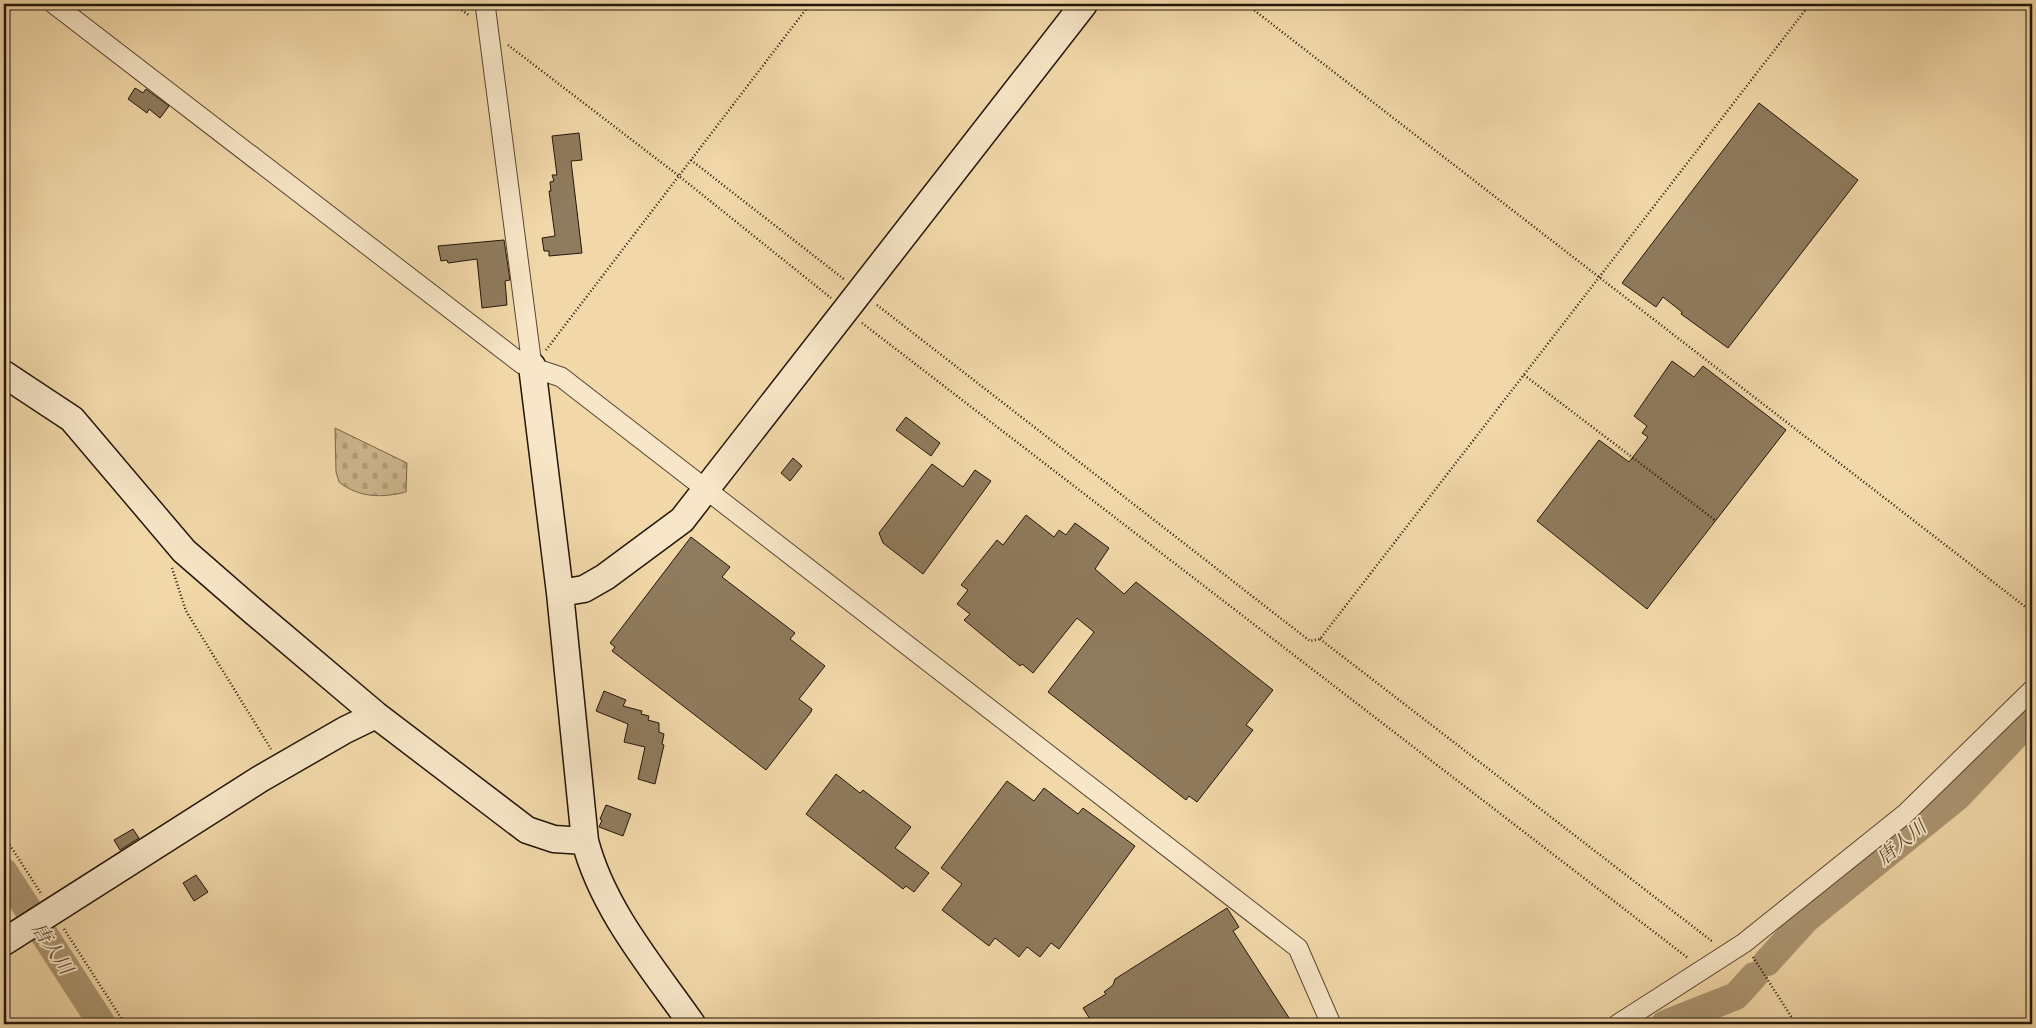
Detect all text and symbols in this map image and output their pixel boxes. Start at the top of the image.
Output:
water label: 唐人川 [1870,812,1934,871]
water label: 唐人川 [26,916,81,981]

